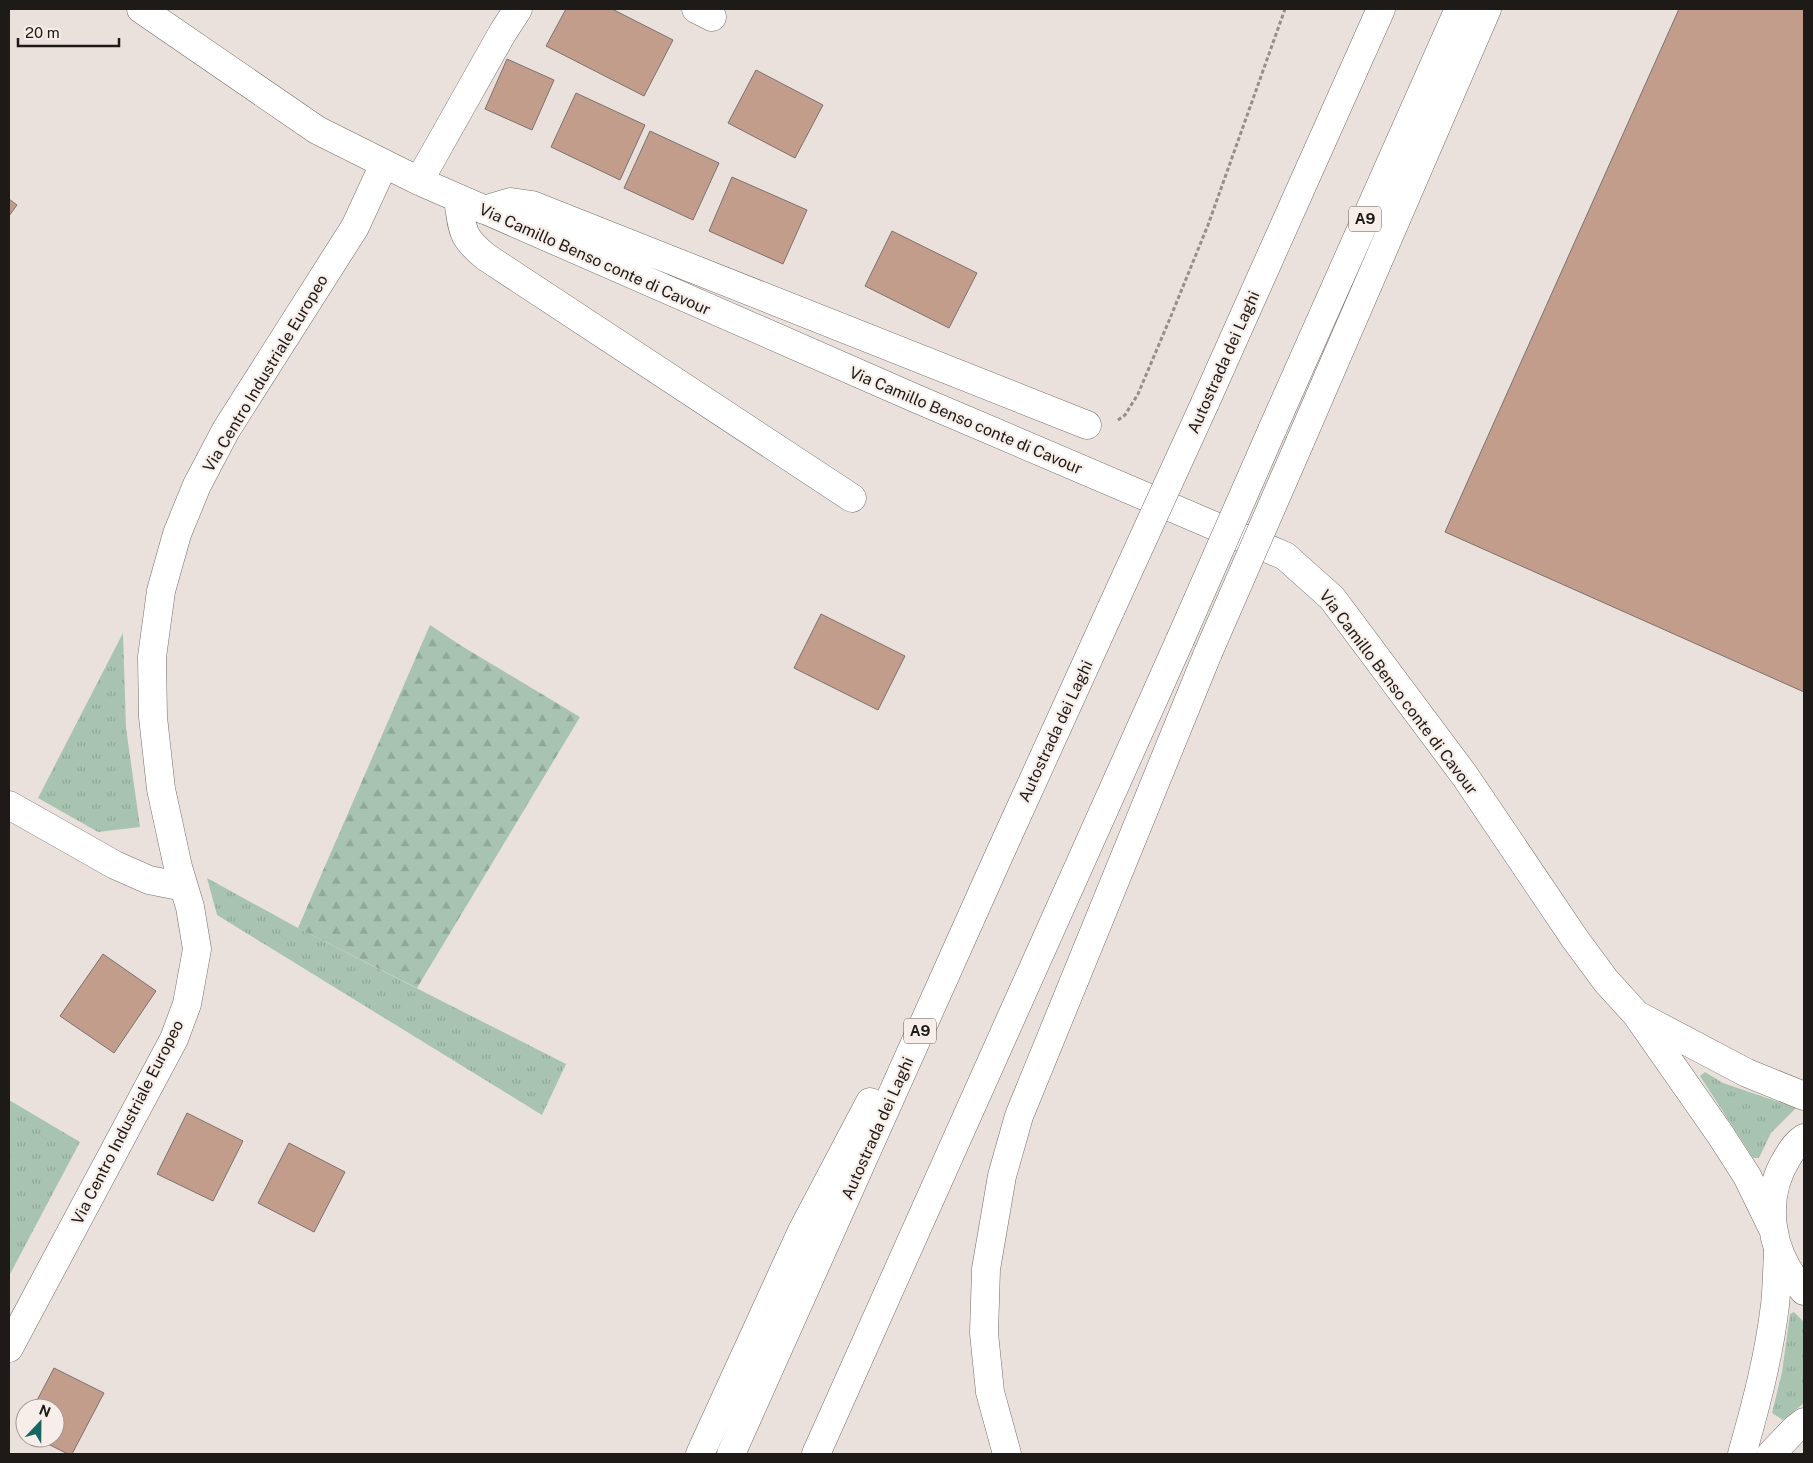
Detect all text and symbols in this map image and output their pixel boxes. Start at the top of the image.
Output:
scale bar [18,15,119,47]
text: 20 m [25,24,60,41]
street label: Via Camillo Benso conte di Cavour [476,200,714,319]
road number: A9 [1349,206,1381,232]
street label: Via Centro Industriale Europeo [199,271,332,475]
street label: Autostrada dei Laghi [1183,288,1263,436]
street label: Via Camillo Benso conte di Cavour [846,363,1085,478]
street label: Via Camillo Benso conte di Cavour [1315,586,1482,798]
street label: Autostrada dei Laghi [1014,657,1097,805]
street label: Via Centro Industriale Europeo [68,1017,187,1228]
road number: A9 [904,1018,936,1044]
street label: Autostrada dei Laghi [837,1054,917,1202]
north arrow [15,1398,65,1448]
text: N [37,1401,53,1420]

